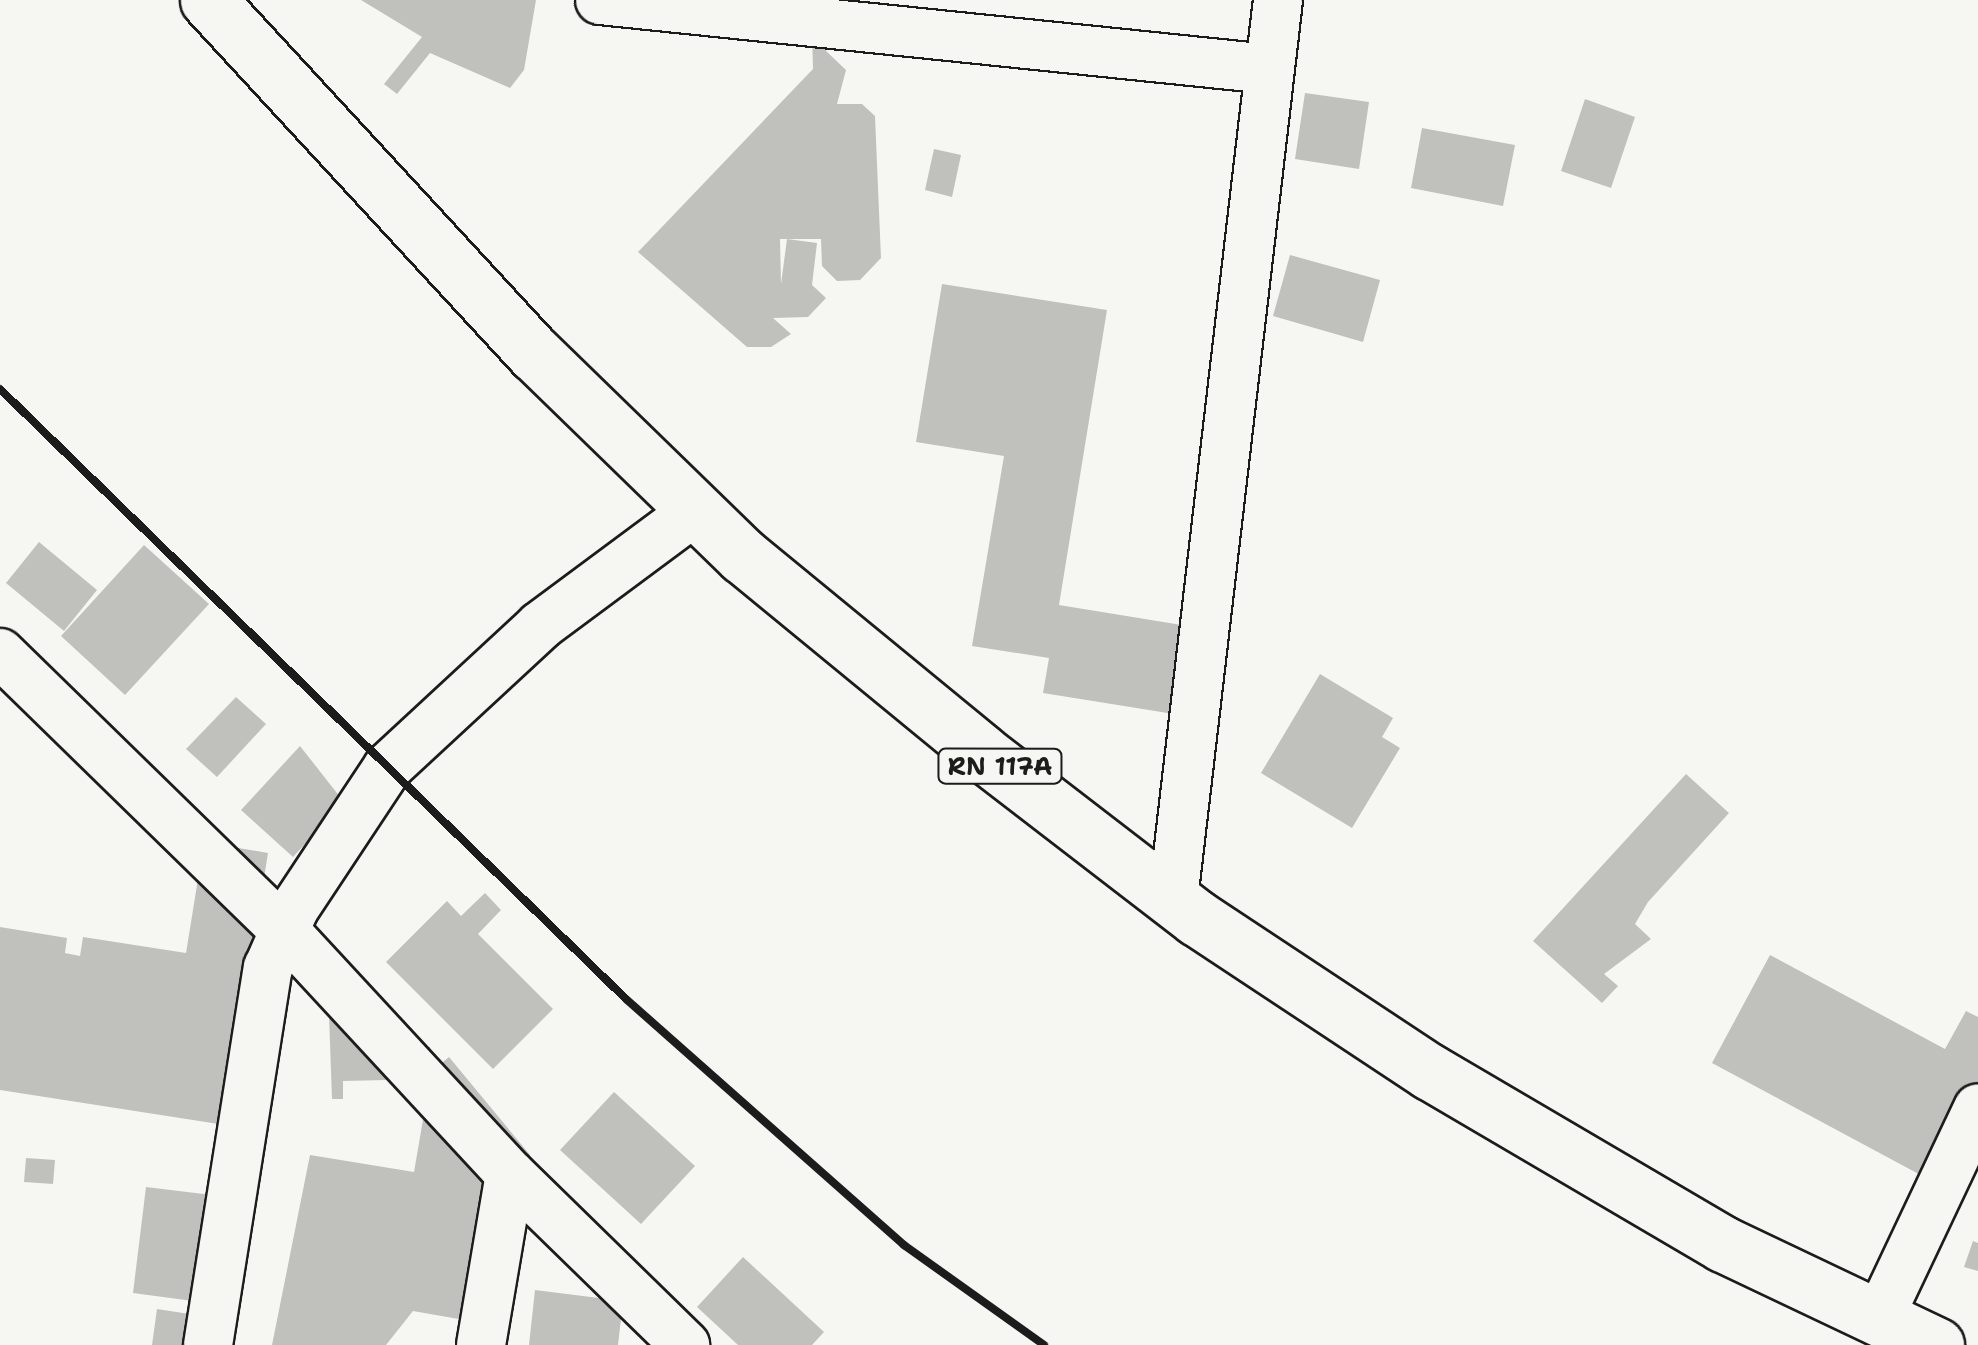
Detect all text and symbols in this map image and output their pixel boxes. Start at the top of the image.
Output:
road number: RN 117A [935,746,1065,786]

